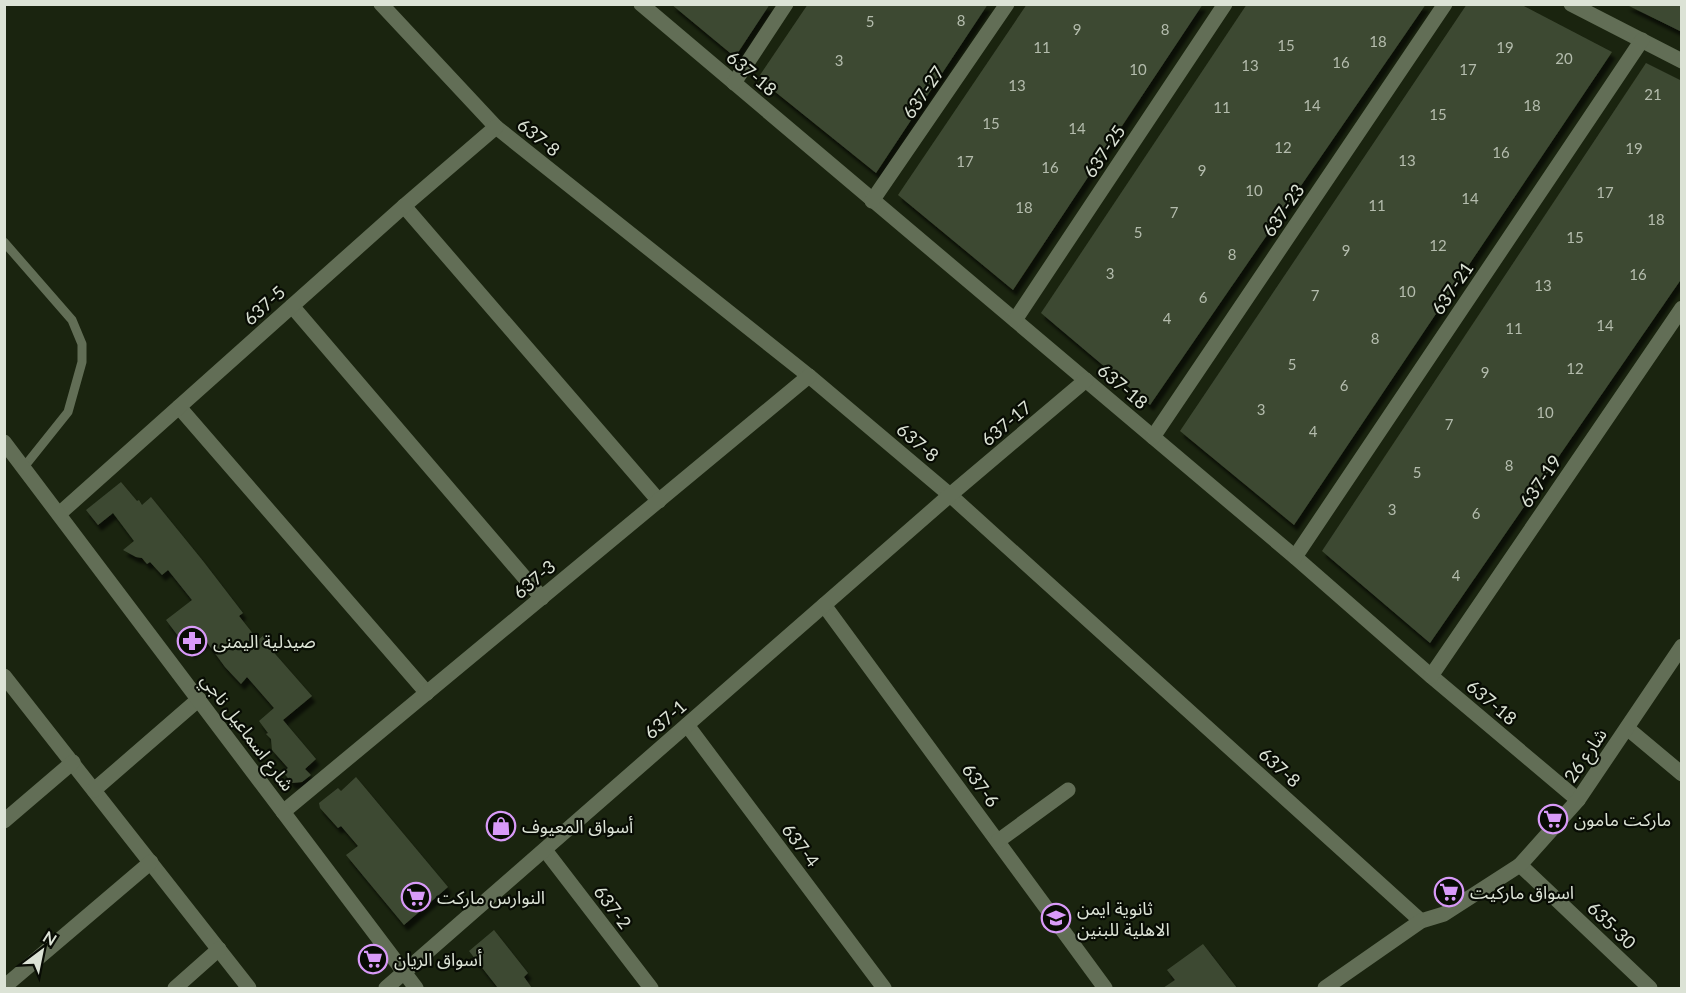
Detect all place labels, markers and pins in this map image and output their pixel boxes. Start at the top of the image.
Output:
pharmacy icon: صيدلية اليمنى [176,625,208,657]
place label: صيدلية اليمنى [213,630,316,653]
supermarket icon: ماركت مامون [1537,803,1569,835]
place label: ماركت مامون [1574,808,1671,831]
shop icon: أسواق المعيوف [485,810,517,842]
place label: أسواق المعيوف [522,815,633,838]
supermarket icon: اسواق ماركيت [1433,876,1465,908]
supermarket icon: النوارس ماركت [400,881,432,913]
place label: اسواق ماركيت [1470,881,1574,904]
place label: النوارس ماركت [437,886,545,909]
place label: ثانوية ايمن الاهلية للبنين [1077,897,1170,941]
school or university icon: ثانوية ايمن الاهلية للبنين [1040,902,1072,934]
supermarket icon: أسواق الريان [357,943,389,975]
place label: أسواق الريان [394,948,482,971]

